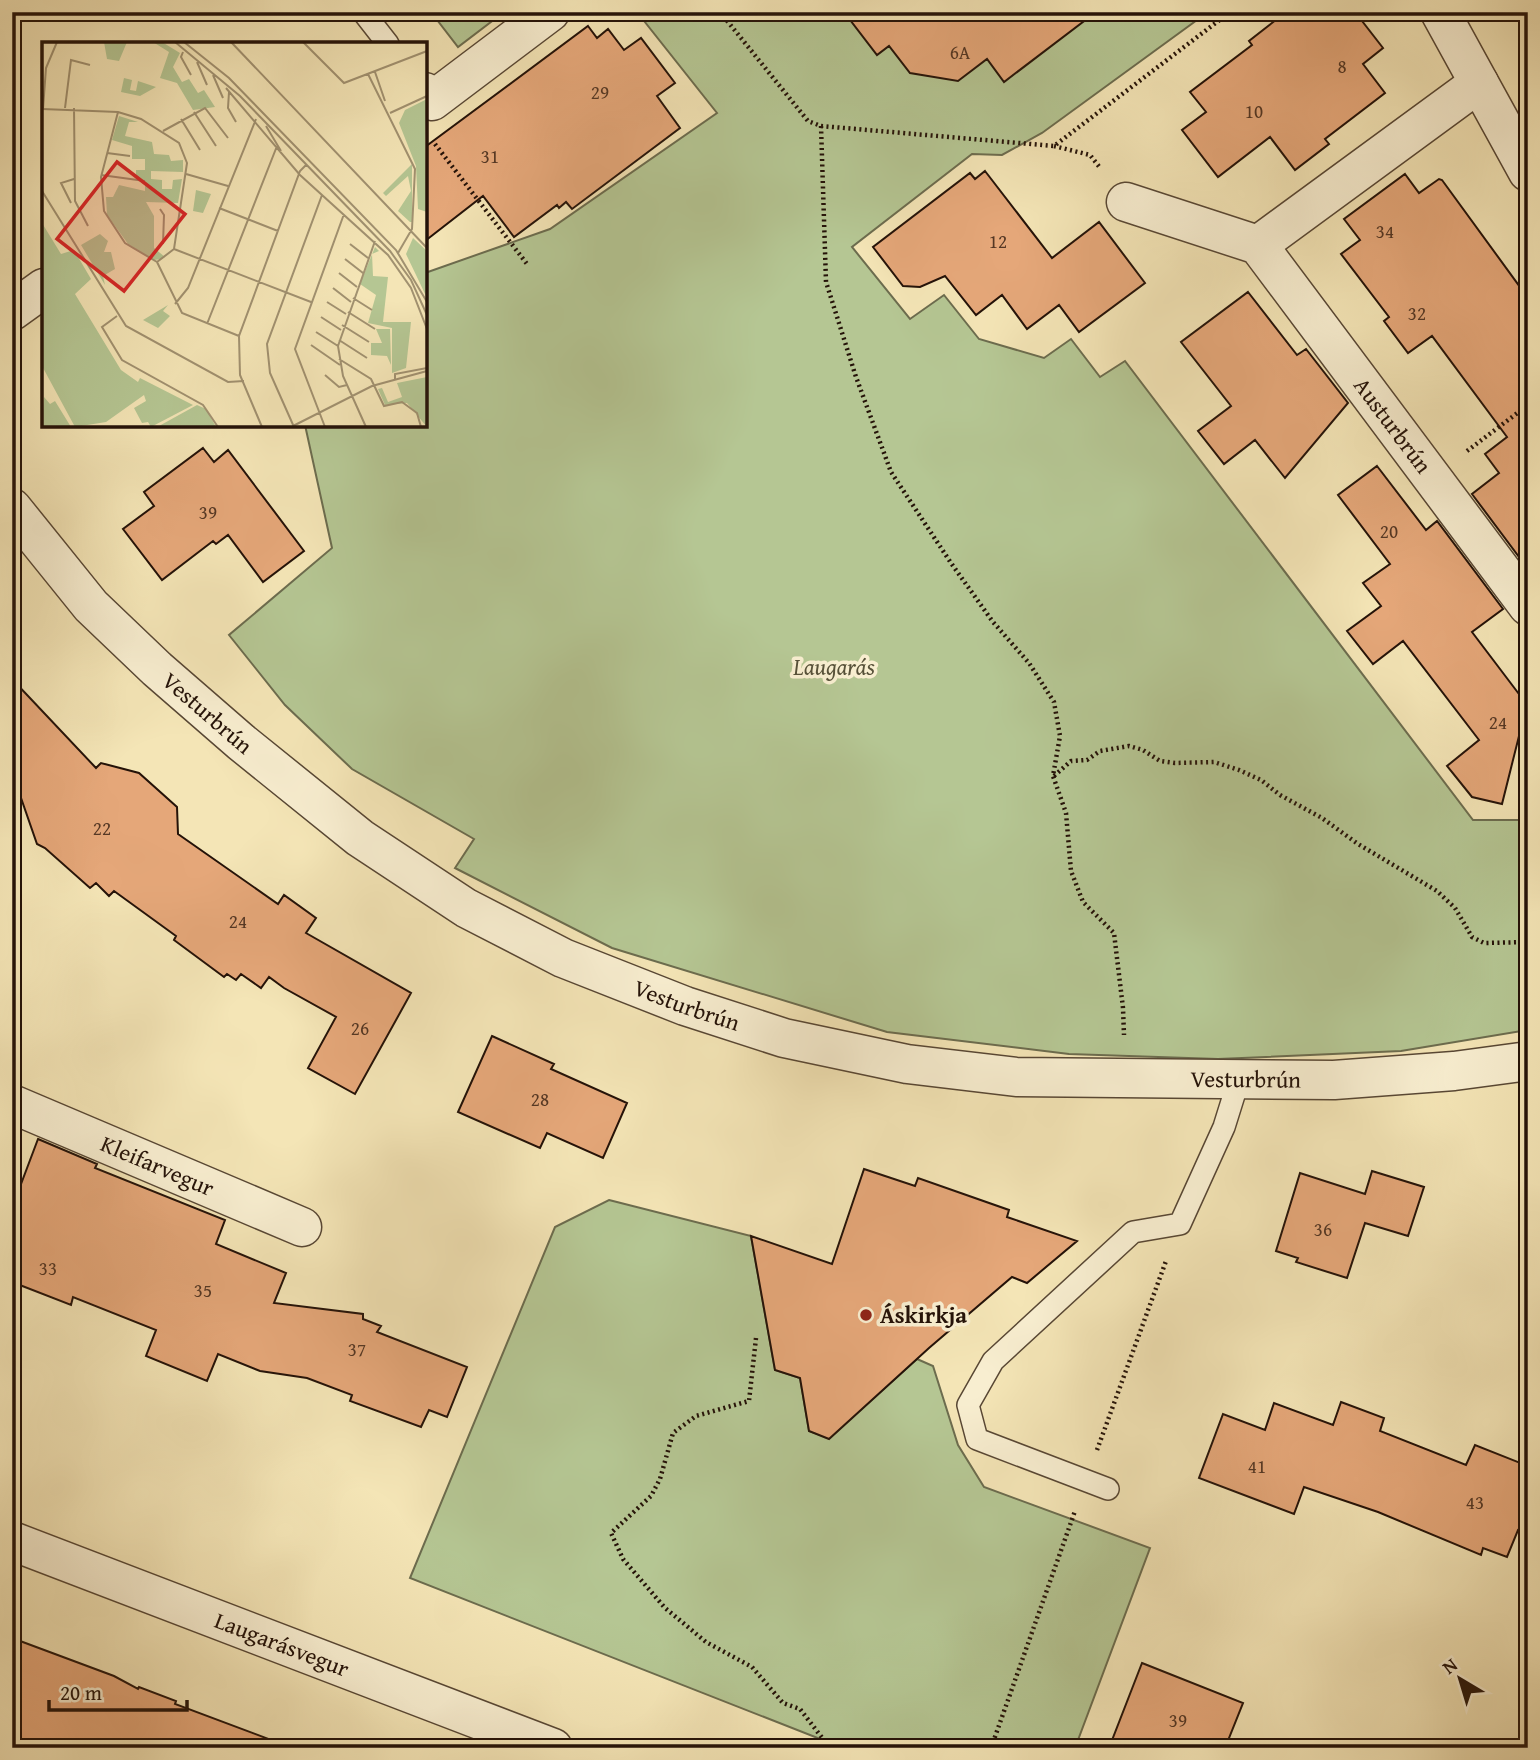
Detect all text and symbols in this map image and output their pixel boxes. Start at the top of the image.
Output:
house number: 6A [950,38,971,66]
inset map [42,42,427,427]
house number: 8 [1337,52,1347,80]
house number: 29 [591,78,609,106]
house number: 10 [1245,97,1263,125]
house number: 31 [481,142,499,170]
house number: 34 [1376,217,1394,245]
house number: 12 [989,227,1007,255]
house number: 32 [1408,299,1426,327]
street label: Austurbrún [1346,370,1440,480]
house number: 39 [199,498,217,526]
house number: 20 [1380,517,1398,545]
park label: Laugarás [792,650,875,683]
street label: Vesturbrún [155,664,260,761]
house number: 24 [1489,708,1507,736]
house number: 22 [93,814,111,842]
house number: 24 [229,907,247,935]
street label: Vesturbrún [629,970,744,1039]
house number: 26 [351,1014,369,1042]
street label: Vesturbrún [1191,1062,1301,1096]
house number: 28 [531,1085,549,1113]
street label: Kleifarvegur [96,1127,220,1204]
house number: 36 [1314,1215,1332,1243]
house number: 33 [39,1254,57,1282]
house number: 35 [194,1276,212,1304]
place label: Áskirkja [880,1298,967,1331]
marker: Áskirkja [858,1307,874,1323]
house number: 37 [348,1335,366,1363]
house number: 41 [1248,1452,1266,1480]
house number: 43 [1466,1488,1484,1516]
street label: Laugarásvegur [210,1603,355,1685]
north arrow [1424,1644,1494,1714]
text: N [1436,1650,1463,1681]
scale bar [49,1669,187,1713]
text: 20 m [60,1677,102,1708]
house number: 39 [1169,1706,1187,1734]

